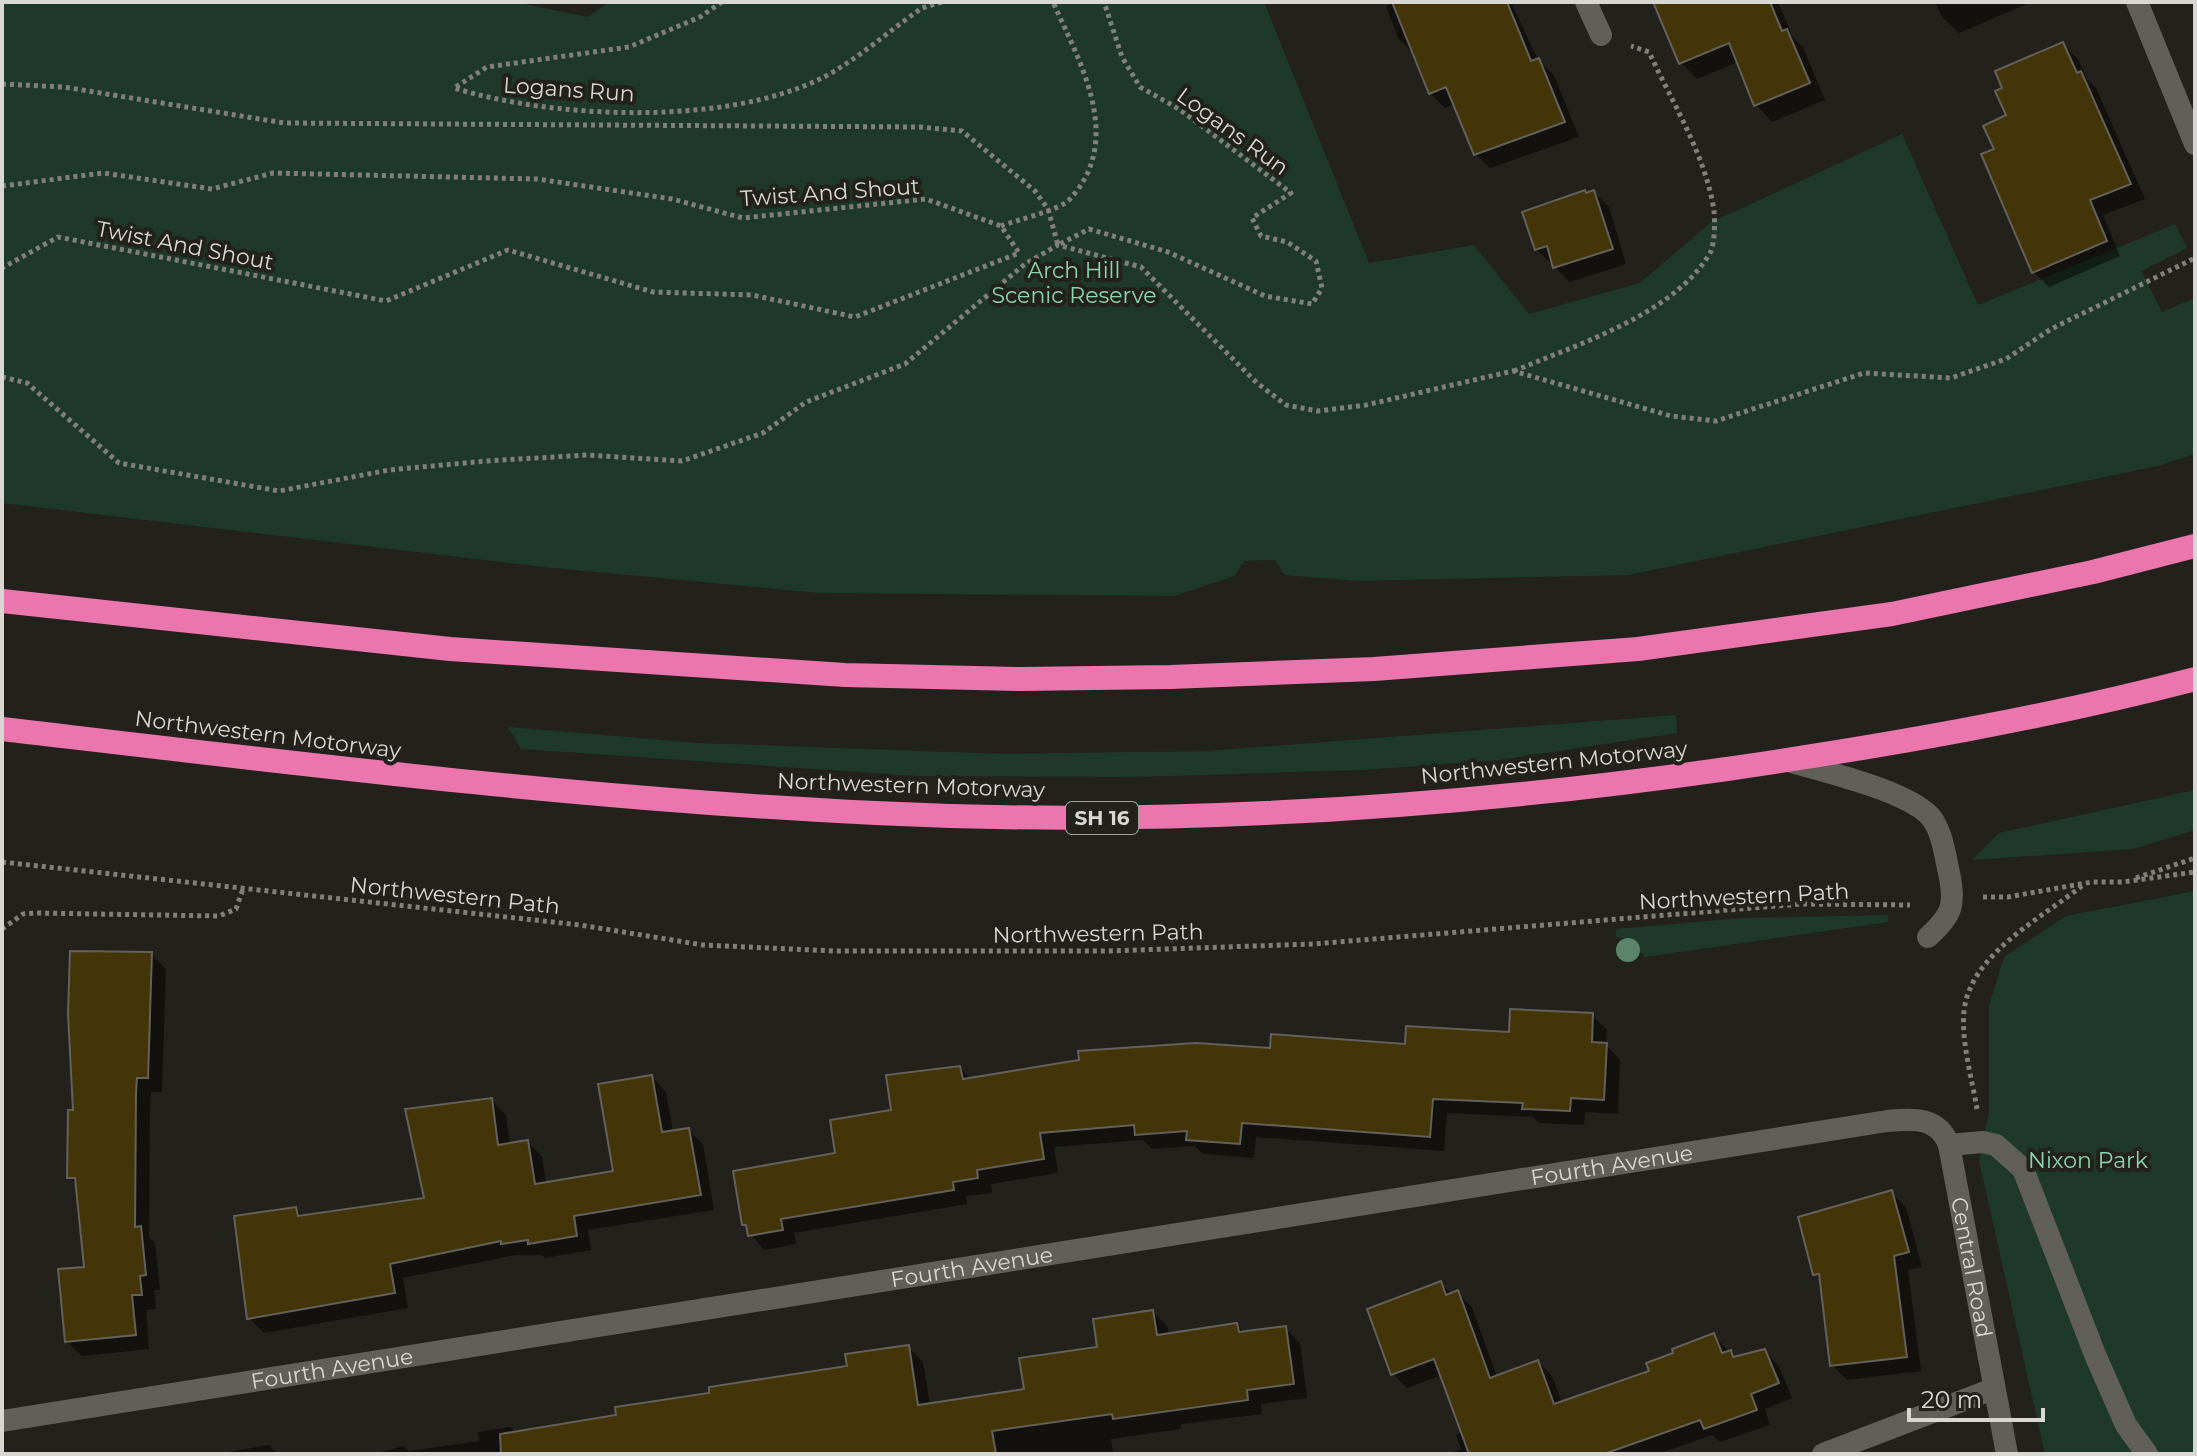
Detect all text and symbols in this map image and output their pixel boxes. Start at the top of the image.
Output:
street label: Logans Run [502,71,636,108]
street label: Logans Run [1172,82,1294,181]
street label: Twist And Shout [739,173,921,212]
street label: Twist And Shout [94,215,276,276]
park label: Arch Hill Scenic Reserve [991,257,1157,309]
street label: Northwestern Motorway [133,705,403,764]
street label: Northwestern Motorway [1419,735,1689,790]
street label: Northwestern Motorway [776,767,1046,804]
road number: SH 16 [1066,802,1138,834]
street label: Northwestern Path [349,871,561,920]
street label: Northwestern Path [1638,878,1850,915]
street label: Northwestern Path [992,918,1204,949]
street label: Fourth Avenue [1529,1139,1695,1192]
park label: Nixon Park [2028,1147,2149,1174]
street label: Central Road [1945,1195,1998,1340]
street label: Fourth Avenue [889,1241,1055,1293]
street label: Fourth Avenue [249,1343,415,1395]
scale bar [1909,1372,2043,1422]
text: 20 m [1921,1385,1982,1414]

